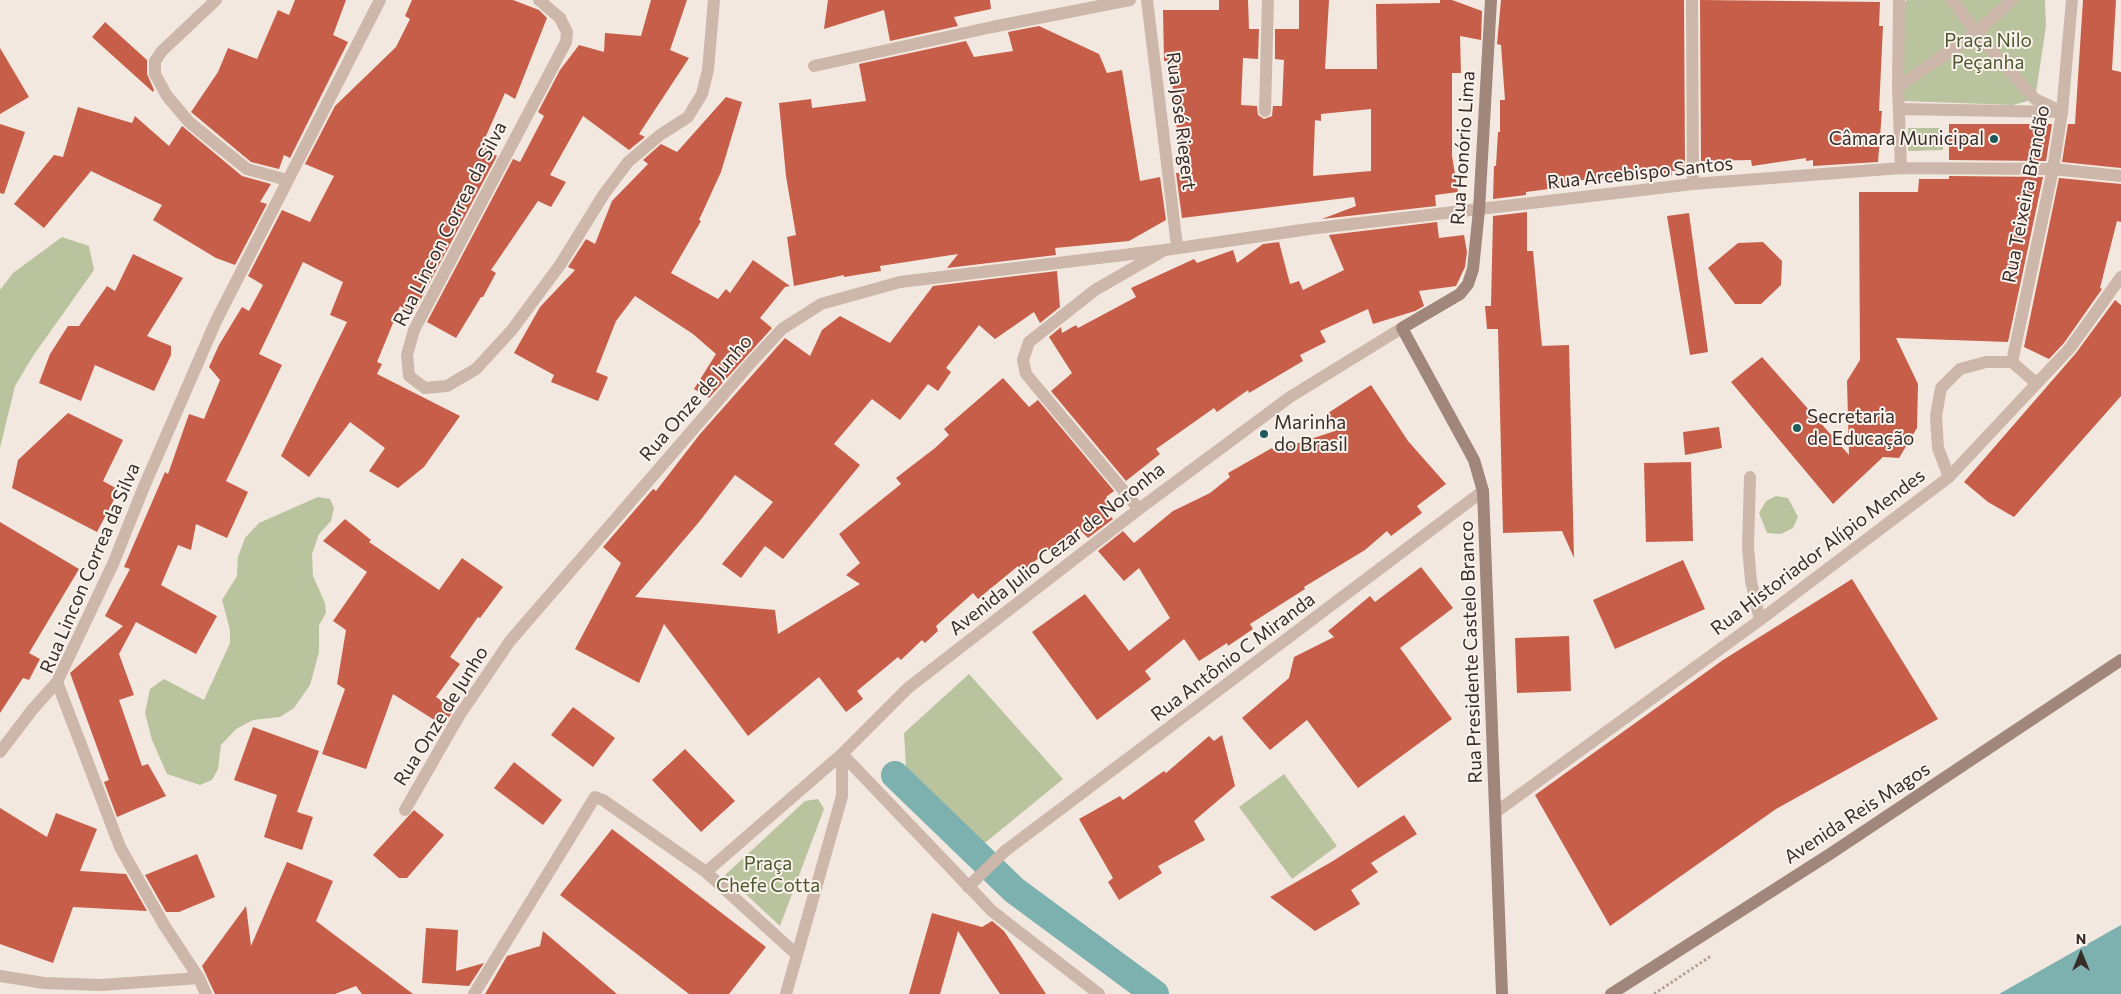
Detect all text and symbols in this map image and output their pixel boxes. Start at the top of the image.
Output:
park label: Praça Nilo Peçanha [1944,30,2032,74]
street label: Rua José Riegert [1161,51,1201,191]
street label: Rua Honório Lima [1446,70,1480,226]
street label: Rua Teixeira Brandão [1998,103,2054,285]
street label: Rua Lincon Correa da Silva [388,118,512,330]
place label: Câmara Municipal [1829,128,1984,150]
marker: Câmara Municipal [1988,133,2000,145]
street label: Rua Arcebispo Santos [1546,152,1734,194]
street label: Rua Onze de Junho [635,330,757,466]
place label: Secretaria de Educação [1807,406,1914,450]
place label: Marinha do Brasil [1274,412,1348,456]
marker: Secretaria de Educação [1791,422,1803,434]
marker: Marinha do Brasil [1258,428,1270,440]
street label: Avenida Julio Cezar de Noronha [945,458,1169,640]
street label: Rua Lincon Correa da Silva [35,459,145,677]
street label: Rua Historiador Alípio Mendes [1706,464,1930,640]
street label: Rua Presidente Castelo Branco [1455,520,1487,784]
street label: Rua Antônio C Miranda [1147,588,1319,726]
street label: Rua Onze de Junho [389,642,493,790]
street label: Avenida Reis Magos [1780,757,1934,869]
park label: Praça Chefe Cotta [716,853,820,897]
north arrow [2056,929,2106,979]
text: N [2076,930,2086,947]

